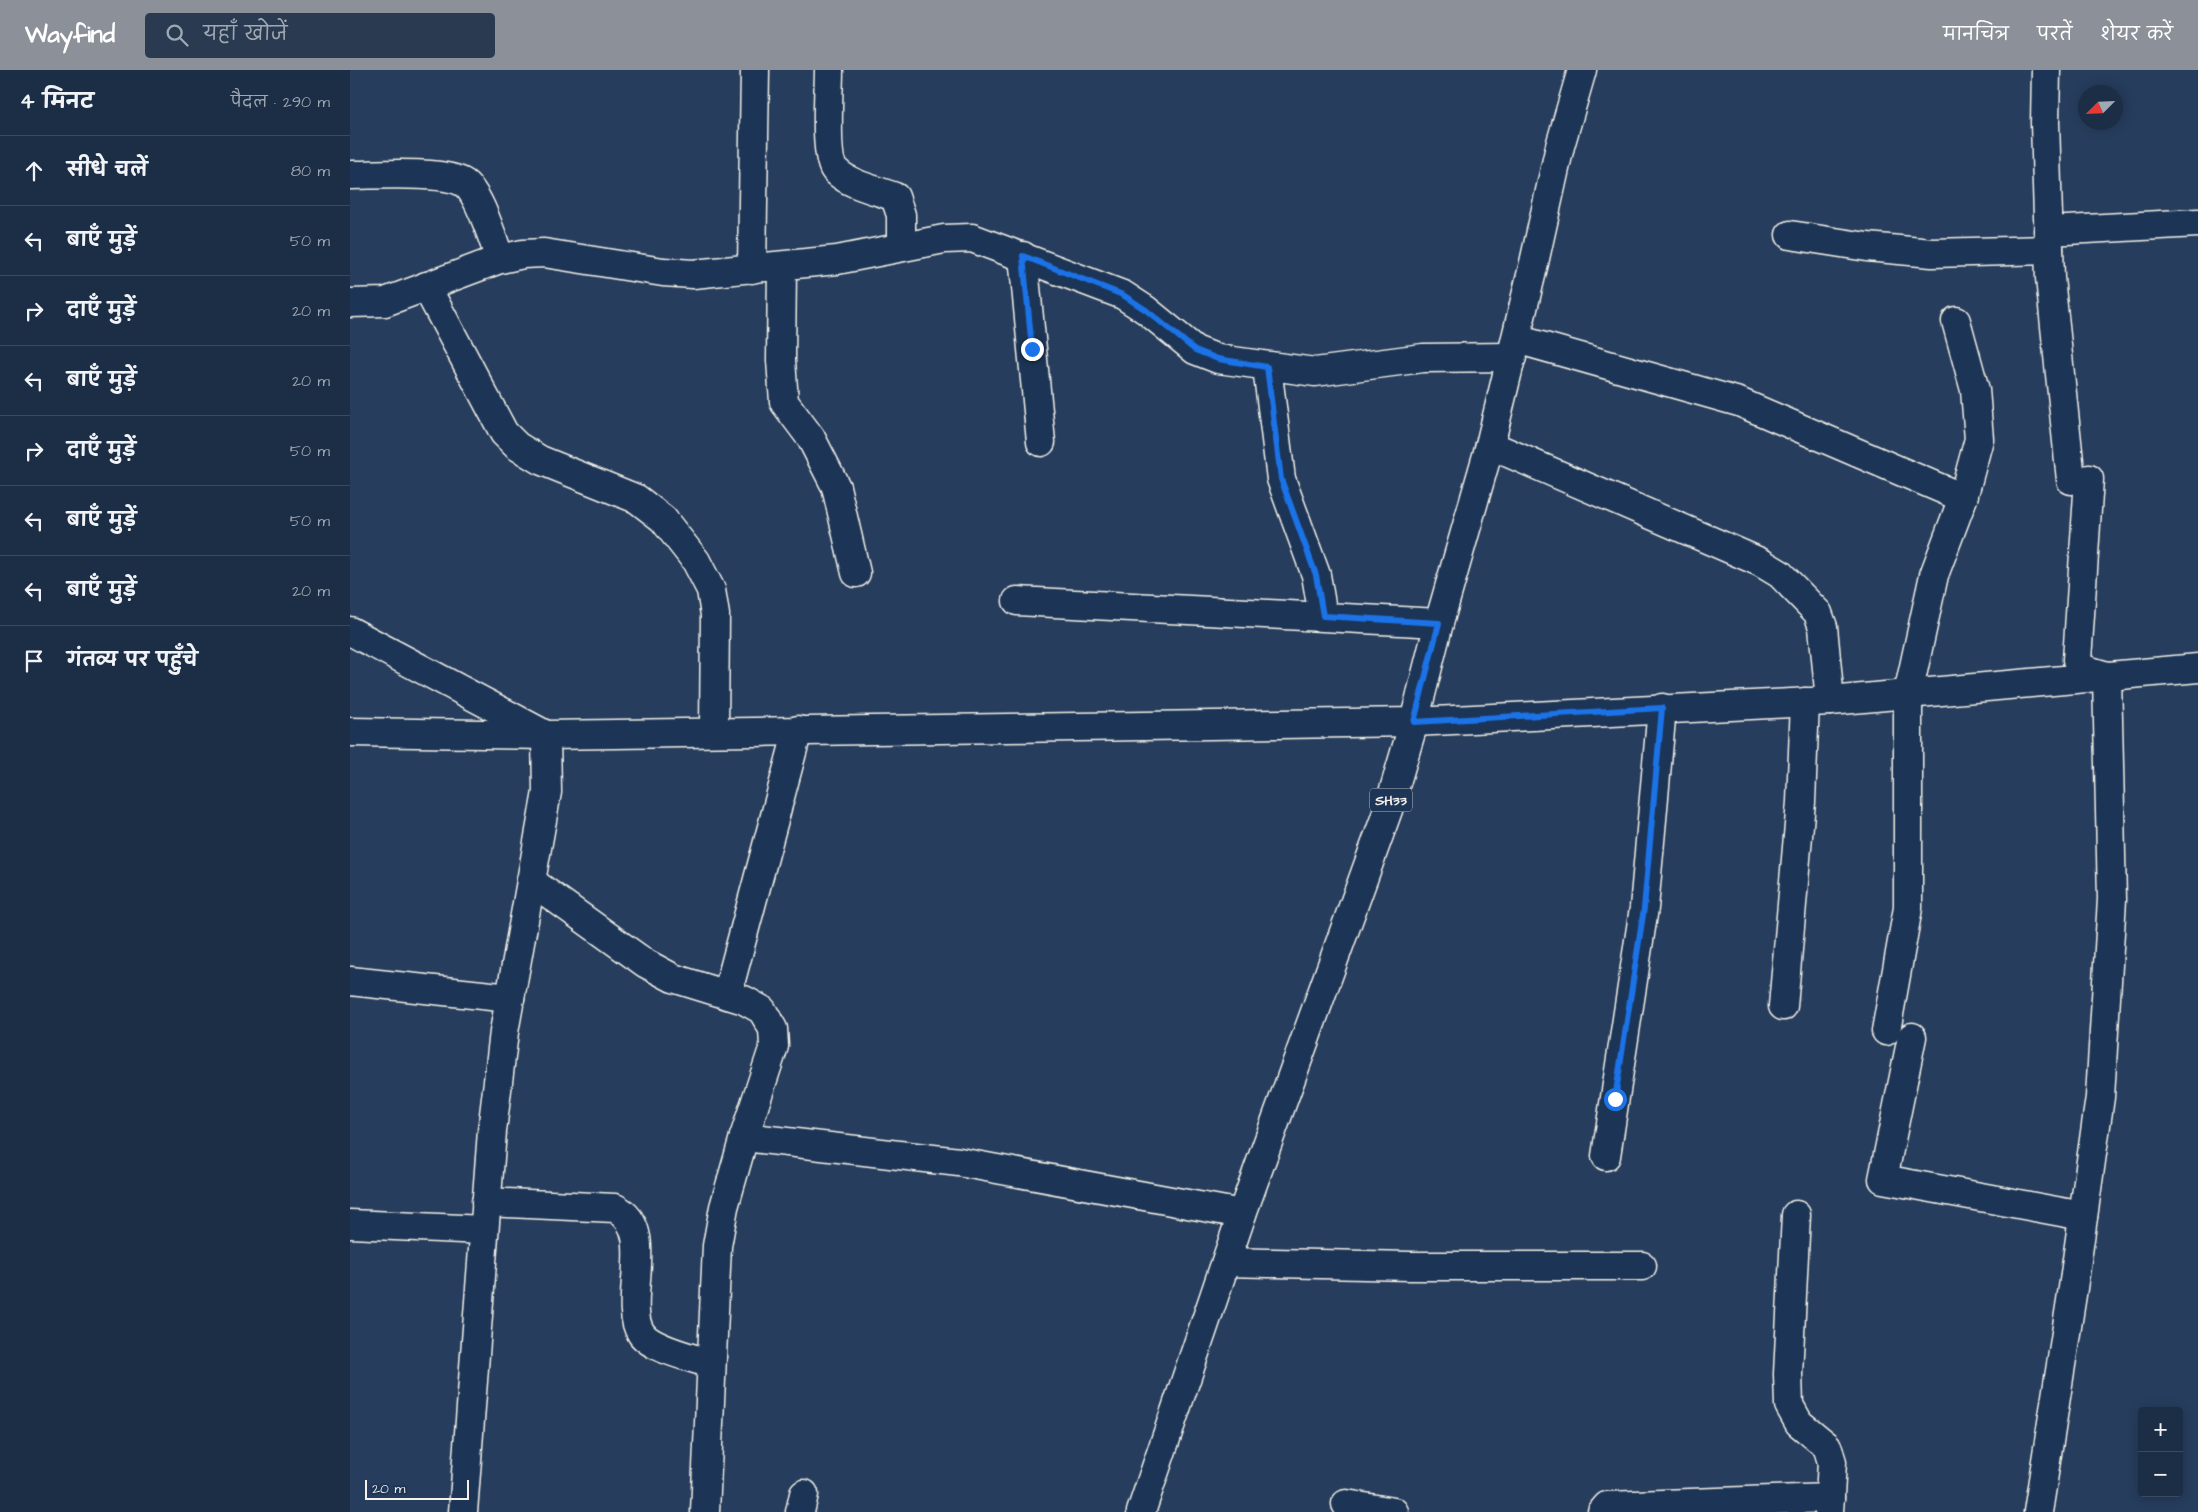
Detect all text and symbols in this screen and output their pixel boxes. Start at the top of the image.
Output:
search box [145,13,495,58]
text: Wayfind [25,18,115,52]
icon: search [163,21,191,49]
text: यहाँ खोजें [203,21,288,48]
text: मानचित्र [1943,22,2009,47]
text: परतें [2037,22,2072,47]
text: शेयर करें [2100,22,2173,47]
north arrow [2078,85,2123,130]
text: 4 मिनट [20,87,94,116]
text: पैदल · 290 m [231,91,330,113]
icon: ahead [20,157,48,185]
text: सीधे चलें [67,157,148,184]
text: 80 m [291,160,330,182]
icon: left [20,227,48,255]
text: बाएँ मुड़ें [67,227,136,254]
text: 50 m [290,230,330,252]
icon: right [20,297,48,325]
text: दाएँ मुड़ें [67,297,136,324]
text: 20 m [292,300,330,322]
route end [1021,338,1044,361]
icon: left [20,367,48,395]
text: बाएँ मुड़ें [67,367,136,394]
text: 20 m [292,370,330,392]
icon: right [20,437,48,465]
text: दाएँ मुड़ें [67,437,136,464]
text: 50 m [290,440,330,462]
icon: left [20,507,48,535]
text: बाएँ मुड़ें [67,507,136,534]
text: 50 m [290,510,330,532]
icon: left [20,577,48,605]
text: बाएँ मुड़ें [67,577,136,604]
text: 20 m [292,580,330,602]
icon: arrive [20,647,48,675]
text: गंतव्य पर पहुँचे [67,647,198,674]
road number: SH33 [1370,788,1412,812]
route start [1604,1088,1627,1111]
map controls [2138,1407,2183,1497]
button: + [2138,1407,2183,1452]
button: − [2138,1452,2183,1497]
scale bar [365,1477,469,1500]
text: 20 m [372,1479,405,1499]

